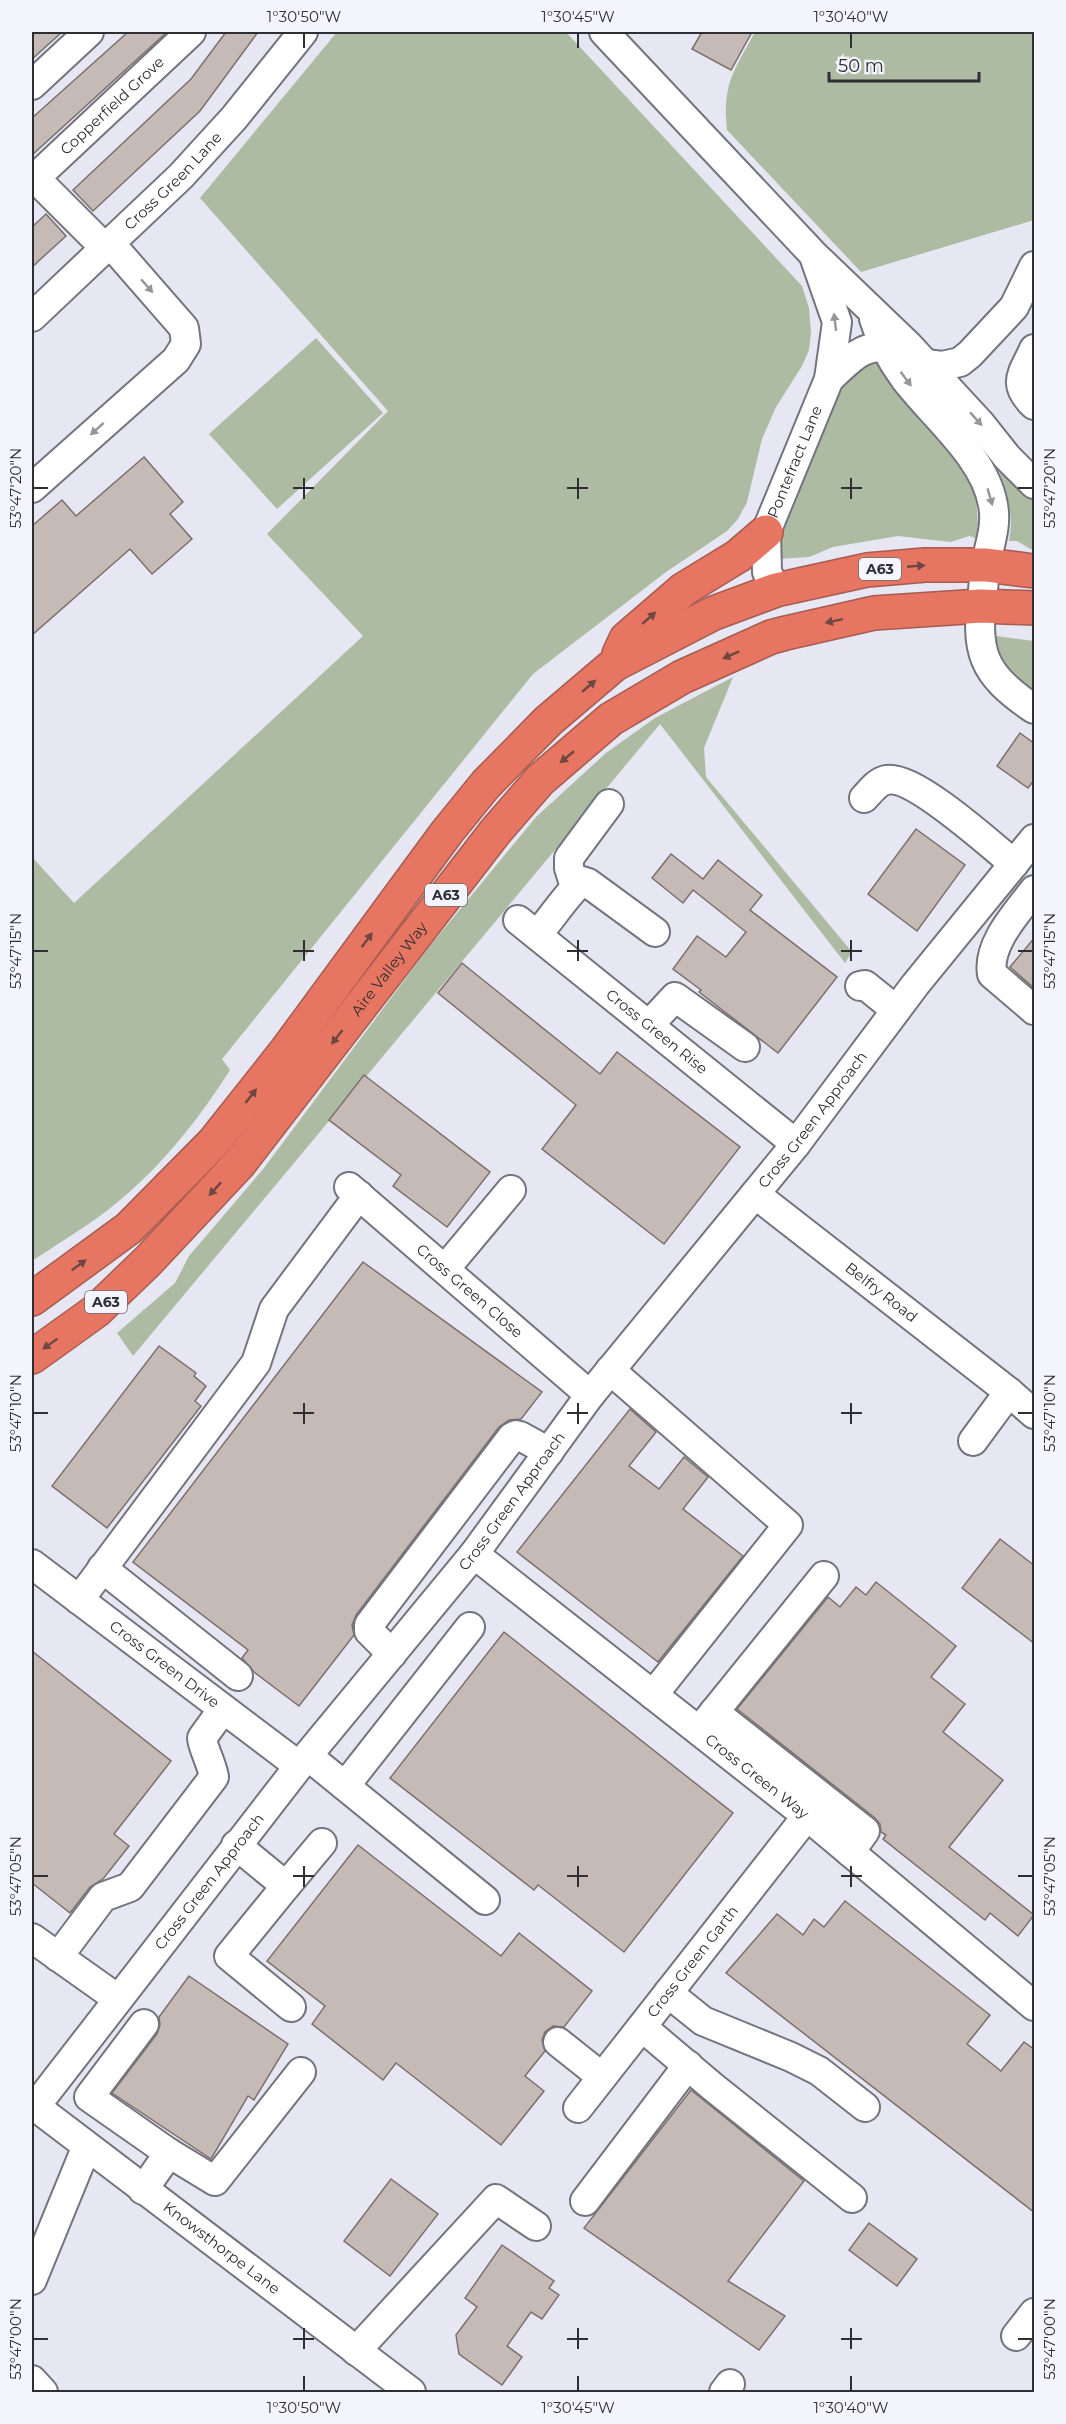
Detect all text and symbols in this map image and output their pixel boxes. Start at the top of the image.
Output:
text: 1°30'50"W [267,7,342,26]
text: 1°30'45"W [541,7,615,26]
text: 1°30'40"W [813,7,889,26]
scale bar [829,45,979,83]
street label: Copperfield Grove [56,52,168,159]
text: 50 m [838,55,884,77]
street label: Cross Green Lane [120,128,226,234]
one-way arrow [141,278,154,294]
one-way arrow [830,312,840,331]
one-way arrow [900,371,912,387]
street label: Pontefract Lane [763,403,826,521]
one-way arrow [969,411,982,426]
one-way arrow [89,423,105,436]
text: 53°47'20"N [6,448,25,528]
text: 53°47'20"N [1040,448,1059,528]
one-way arrow [986,488,996,506]
road number: A63 [859,558,901,580]
one-way arrow [906,561,925,570]
one-way arrow [641,612,657,625]
one-way arrow [824,617,843,626]
one-way arrow [722,650,740,660]
one-way arrow [581,679,597,692]
one-way arrow [560,750,575,763]
road number: A63 [425,884,467,906]
text: 53°47'15"N [6,913,25,989]
text: 53°47'15"N [1040,913,1059,989]
street label: Aire Valley Way [347,917,432,1020]
one-way arrow [361,932,373,947]
street label: Cross Green Rise [602,985,712,1078]
one-way arrow [330,1029,343,1045]
street label: Cross Green Approach [754,1047,871,1192]
one-way arrow [244,1088,257,1104]
one-way arrow [208,1182,222,1197]
street label: Cross Green Close [413,1239,527,1342]
street label: Belfry Road [841,1258,922,1326]
one-way arrow [71,1259,86,1271]
road number: A63 [85,1291,127,1313]
one-way arrow [43,1338,59,1350]
text: 53°47'10"N [6,1374,25,1452]
text: 53°47'10"N [1040,1374,1059,1452]
street label: Cross Green Approach [454,1428,569,1574]
street label: Cross Green Drive [106,1616,224,1712]
street label: Cross Green Way [702,1730,814,1823]
street label: Cross Green Approach [150,1809,268,1953]
text: 53°47'05"N [6,1836,25,1916]
text: 53°47'05"N [1040,1836,1059,1916]
street label: Cross Green Garth [643,1902,742,2021]
street label: Knowsthorpe Lane [160,2197,284,2298]
text: 53°47'00"N [6,2298,25,2380]
text: 53°47'00"N [1040,2298,1059,2380]
text: 1°30'50"W [267,2398,342,2417]
text: 1°30'45"W [541,2398,615,2417]
text: 1°30'40"W [813,2398,889,2417]

